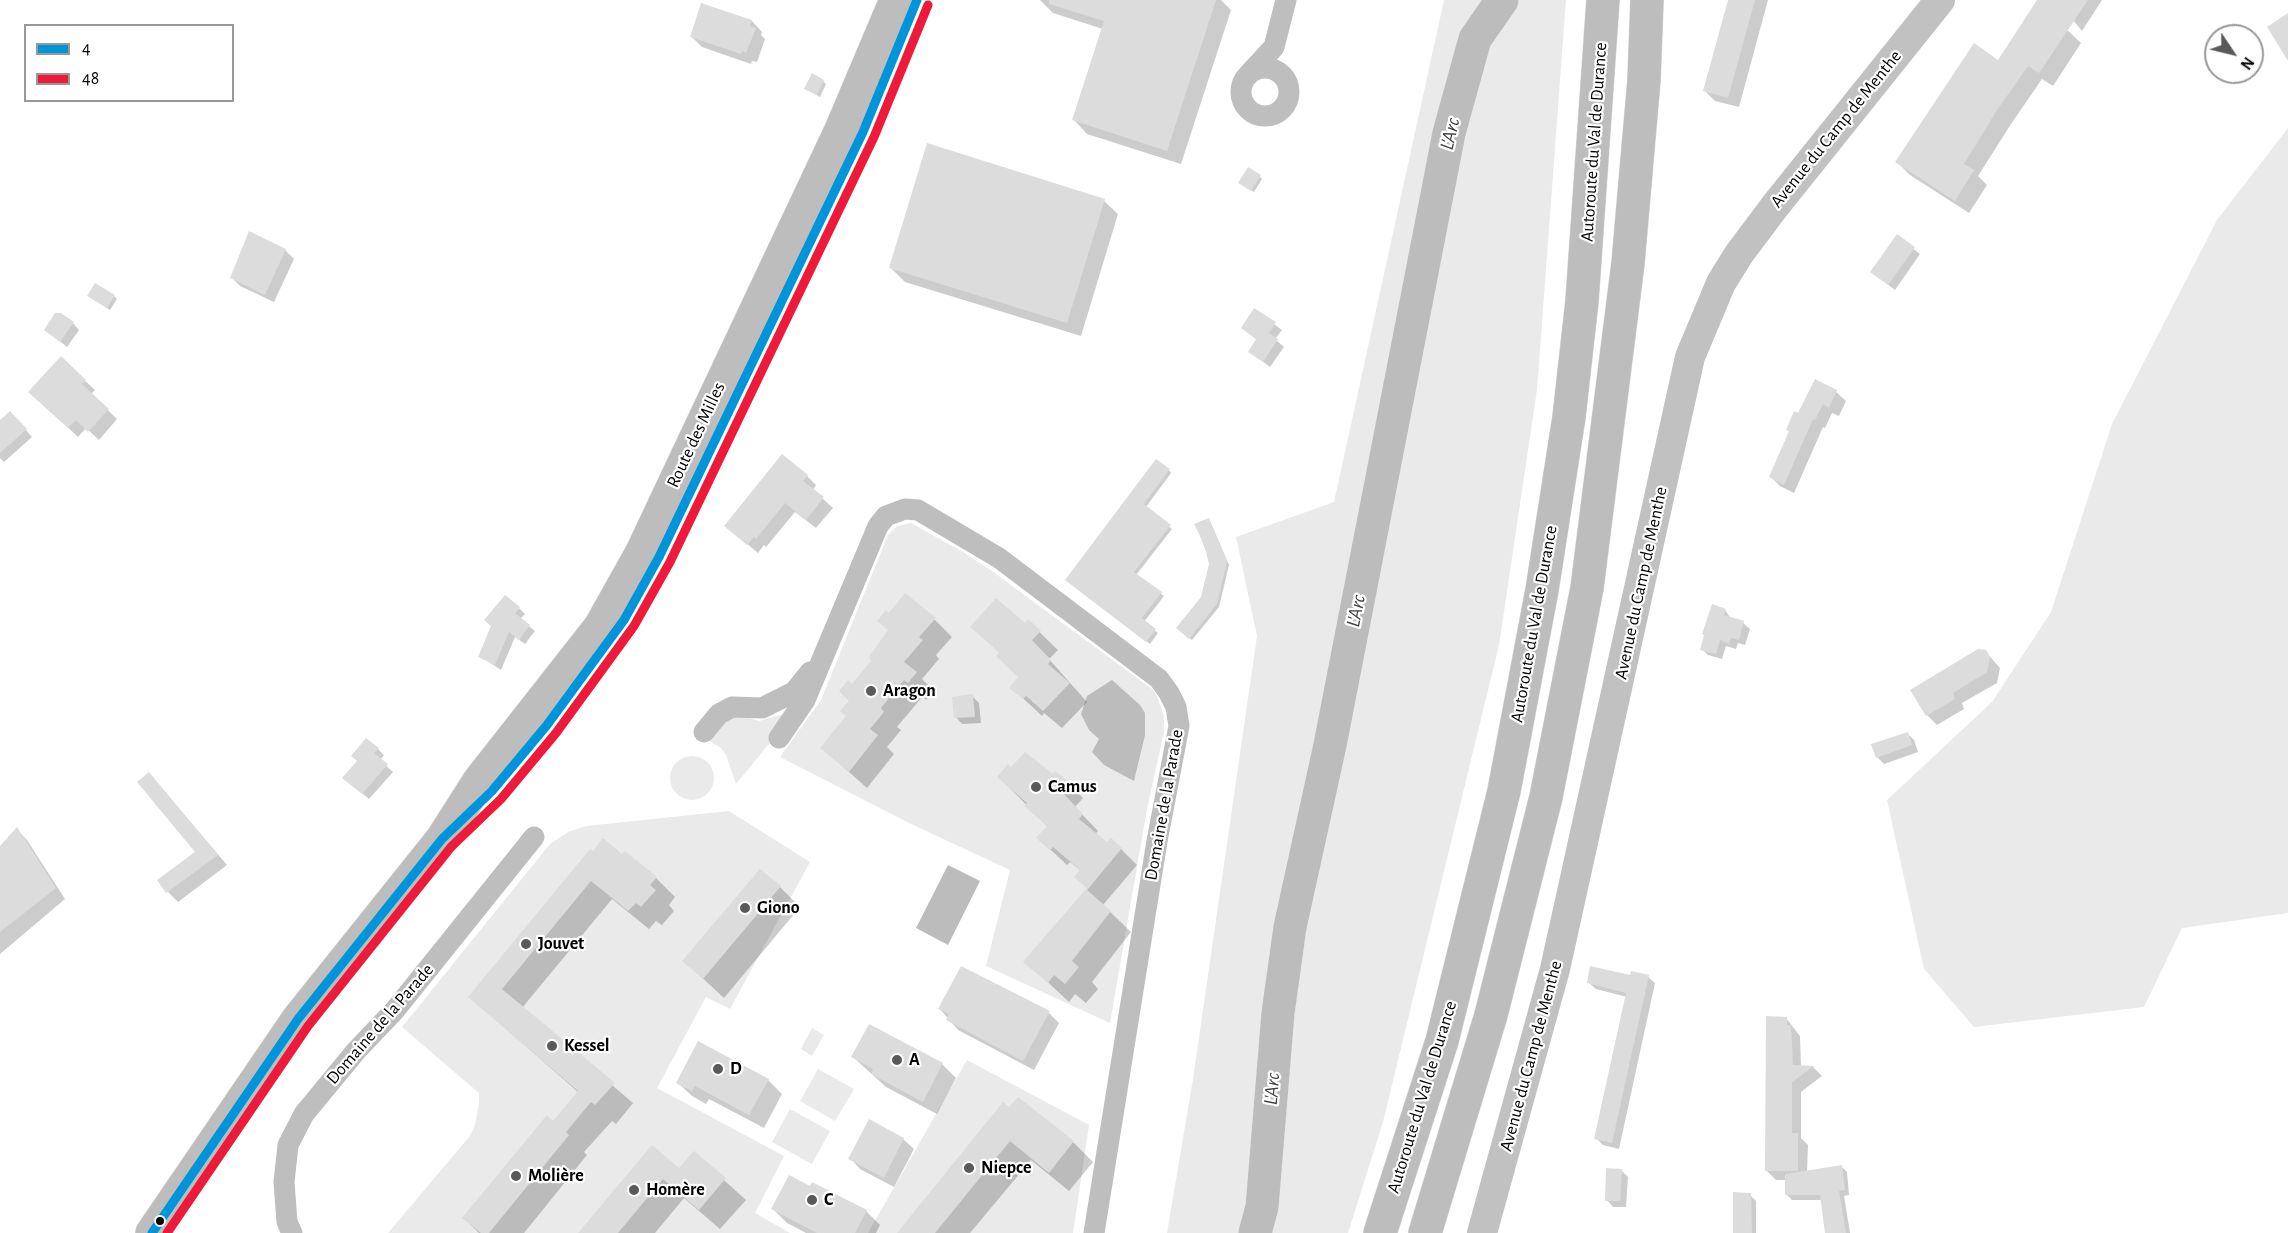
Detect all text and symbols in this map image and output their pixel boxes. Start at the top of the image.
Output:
legend [24,24,234,102]
north arrow [2204,24,2264,84]
text: 4 [82,40,91,58]
street label: Autoroute du Val de Durance [1576,42,1612,242]
street label: Avenue du Camp de Menthe [1766,46,1906,212]
text: N [2237,54,2257,72]
text: 48 [82,70,99,88]
water label: L'Arc [1435,116,1465,152]
street label: Route des Milles [662,379,730,491]
street label: Avenue du Camp de Menthe [1610,485,1672,681]
street label: Autoroute du Val de Durance [1506,524,1562,724]
water label: L'Arc [1341,593,1371,629]
place label: Aragon [883,680,936,702]
marker: Aragon [864,684,878,698]
street label: Domaine de la Parade [1140,728,1188,882]
place label: Camus [1048,776,1097,798]
marker: Camus [1029,780,1043,794]
place label: Giono [757,897,800,919]
marker: Giono [738,901,752,915]
place label: Jouvet [538,933,584,955]
marker: Jouvet [519,937,533,951]
street label: Avenue du Camp de Menthe [1495,958,1567,1154]
street label: Domaine de la Parade [322,959,438,1089]
street label: Autoroute du Val de Durance [1382,998,1462,1196]
place label: Kessel [564,1035,610,1057]
marker: Kessel [545,1039,559,1053]
place label: A [909,1049,920,1071]
marker: A [890,1053,904,1067]
place label: D [730,1058,742,1080]
marker: D [711,1062,725,1076]
water label: L'Arc [1259,1072,1285,1106]
place label: Niepce [981,1157,1031,1179]
marker: Niepce [962,1161,976,1175]
place label: Molière [528,1165,584,1187]
marker: Molière [509,1169,523,1183]
place label: Homère [646,1179,705,1201]
marker: Homère [627,1183,641,1197]
place label: C [824,1189,833,1211]
marker: C [805,1193,819,1207]
unlabelled marker [154,1215,166,1227]

